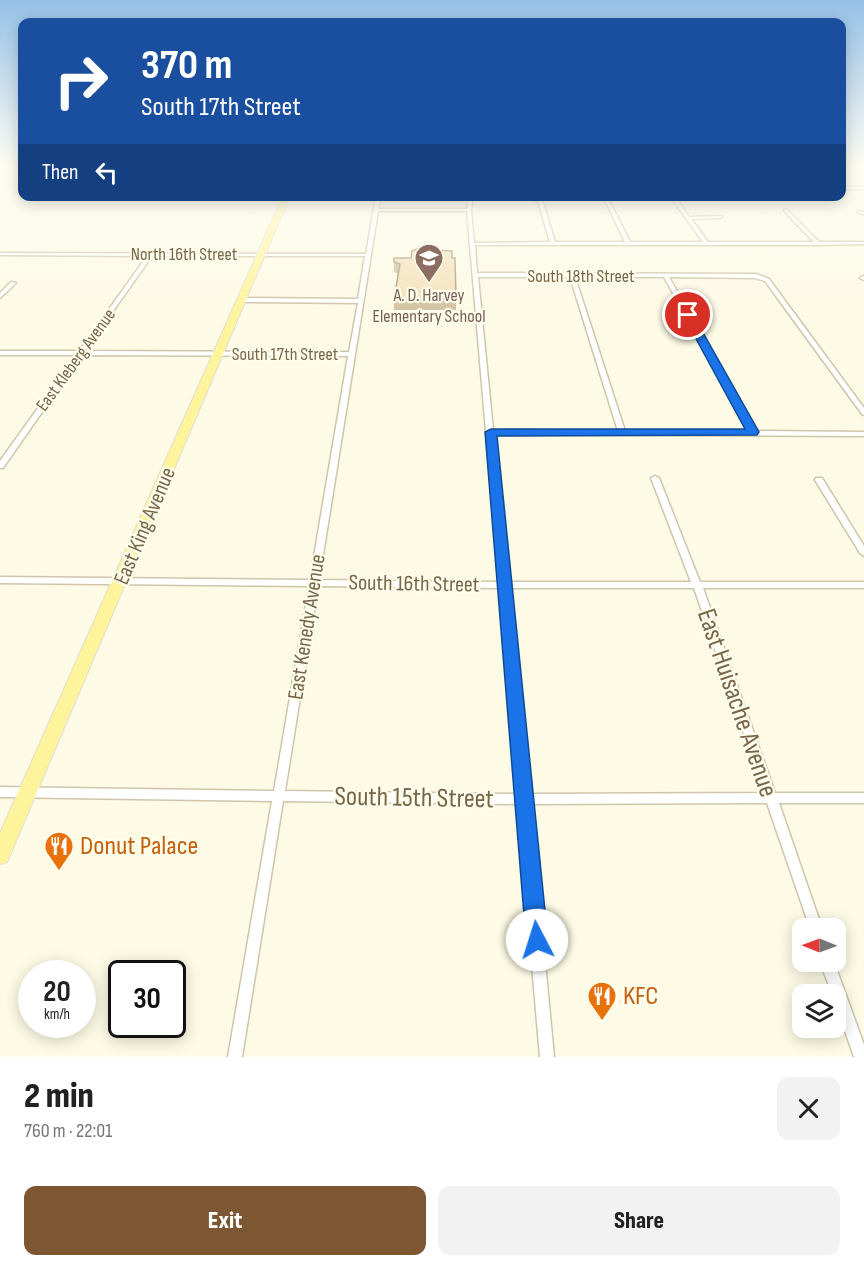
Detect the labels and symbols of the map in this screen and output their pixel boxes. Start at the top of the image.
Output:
school or university icon: A. D. Harvey Elementary School [413,242,445,284]
street label: North 16th Street [131,244,238,265]
street label: South 18th Street [528,266,635,287]
place label: A. D. Harvey Elementary School [373,285,485,327]
pin [662,289,713,340]
street label: East Kleberg Avenue [32,305,120,415]
street label: South 17th Street [232,344,339,365]
street label: East King Avenue [108,463,182,589]
street label: East Kenedy Avenue [282,552,332,702]
street label: South 16th Street [348,569,480,599]
street label: East Huisache Avenue [690,605,784,801]
street label: South 15th Street [334,781,494,815]
restaurant icon: Donut Palace [43,830,75,872]
place label: Donut Palace [80,830,198,862]
position arrow [505,908,569,972]
north arrow [792,918,846,972]
speed limit sign: 30 [108,960,186,1038]
restaurant icon: KFC [586,980,618,1022]
place label: KFC [623,980,658,1012]

